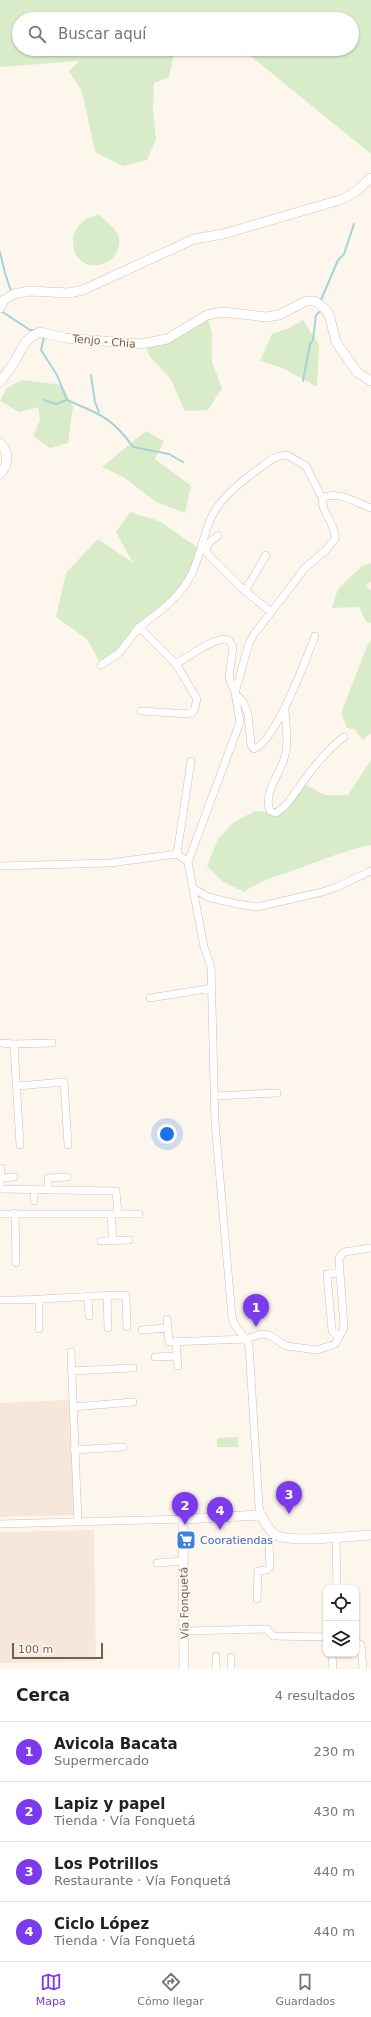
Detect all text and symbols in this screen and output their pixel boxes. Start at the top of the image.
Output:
search box [12,12,359,56]
icon: search [26,23,48,45]
text: Buscar aquí [58,25,146,43]
street label: Tenjo - Chia [71,332,136,351]
your location [157,1124,177,1144]
pin: 1 [243,1294,269,1327]
pin: 3 [276,1481,302,1514]
pin: 2 [172,1492,198,1525]
pin: 4 [207,1497,233,1530]
supermarket icon: Cooratiendas [175,1529,197,1551]
place label: Cooratiendas [200,1534,273,1547]
street label: Vía Fonquetá [177,1567,192,1639]
map controls [323,1585,359,1657]
button: locate [323,1585,359,1621]
button: layers [323,1621,359,1657]
scale bar [12,1641,103,1660]
text: 100 m [18,1643,53,1656]
text: Cerca [16,1685,70,1705]
text: 4 resultados [275,1688,355,1703]
text: Avicola Bacata [54,1735,178,1753]
text: 1 [24,1744,34,1759]
text: 230 m [313,1744,355,1759]
text: Supermercado [54,1753,149,1768]
text: Lapiz y papel [54,1795,165,1813]
text: 2 [24,1804,34,1819]
text: 430 m [313,1804,355,1819]
text: Tienda · Vía Fonquetá [54,1813,195,1828]
text: Los Potrillos [54,1855,159,1873]
text: 3 [24,1864,34,1879]
text: 440 m [313,1864,355,1879]
text: Restaurante · Vía Fonquetá [54,1873,231,1888]
text: Ciclo López [54,1915,149,1933]
text: 4 [24,1924,34,1939]
text: 440 m [313,1924,355,1939]
text: Tienda · Vía Fonquetá [54,1933,195,1948]
tab: Mapa [36,1971,66,2008]
tab: Cómo llegar [137,1971,204,2008]
tab: Guardados [275,1971,335,2008]

